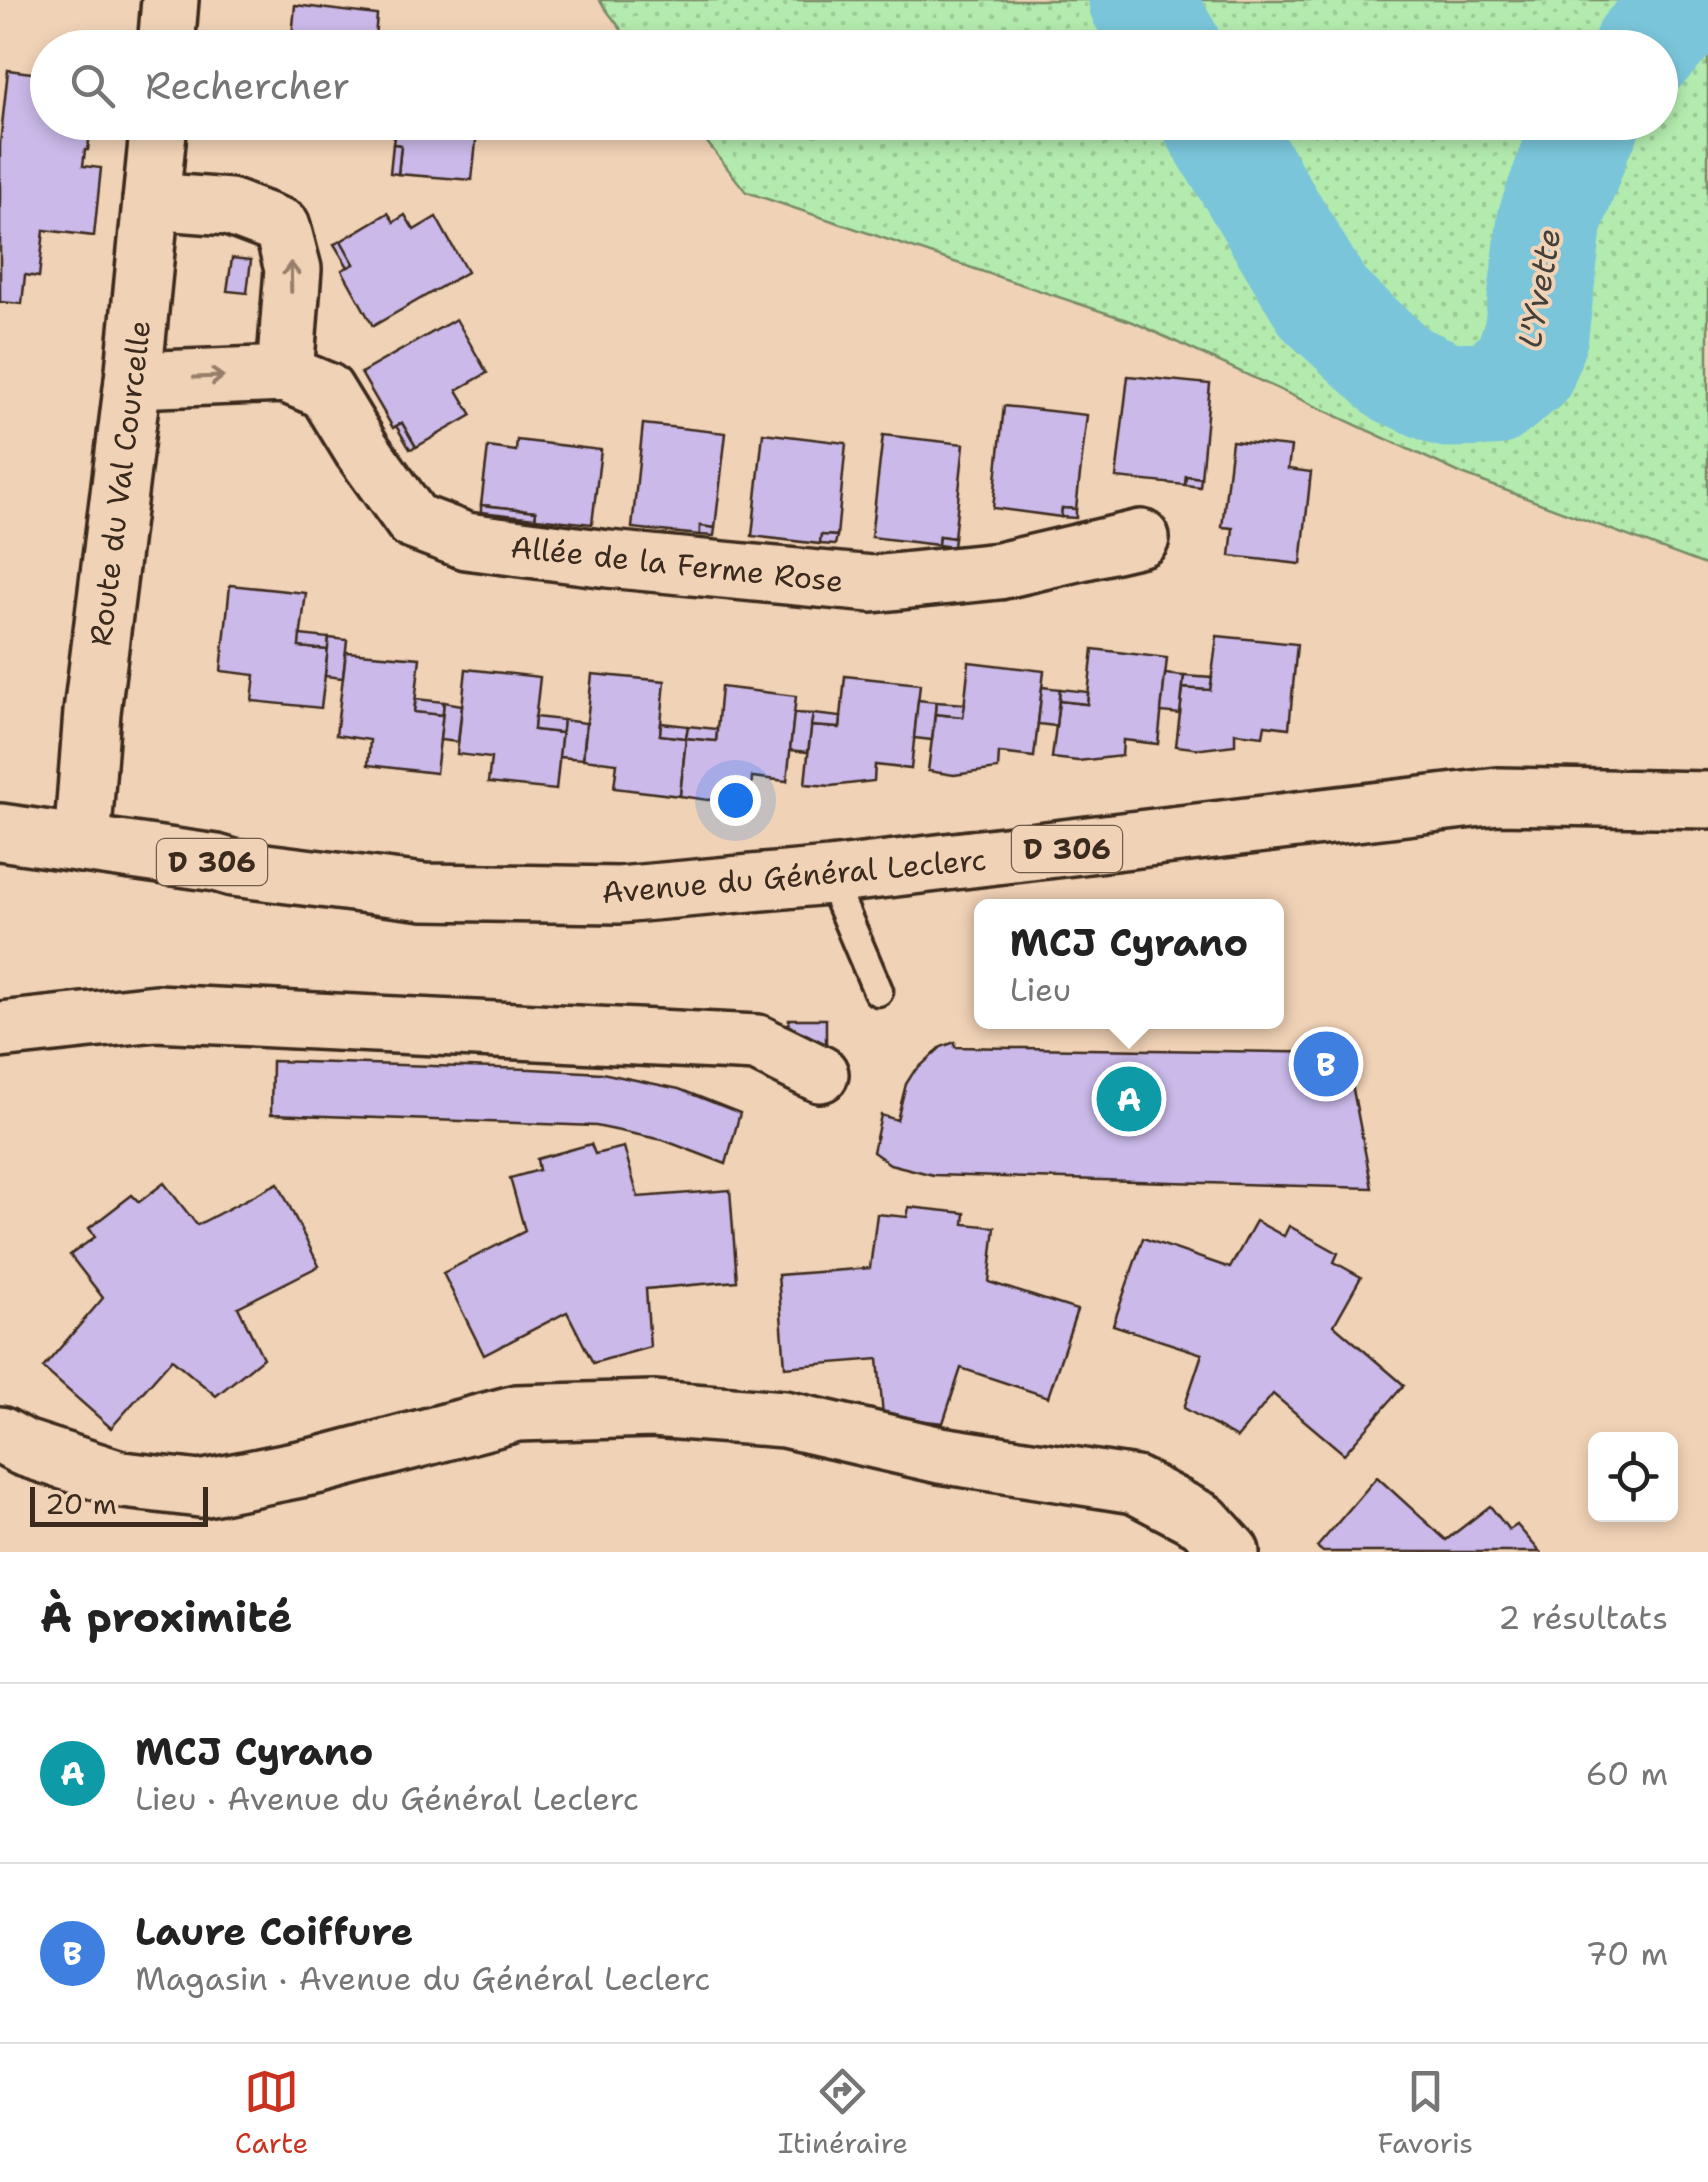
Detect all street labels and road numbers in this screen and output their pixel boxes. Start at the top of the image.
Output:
street label: Route du Val Courcelle [80,318,160,648]
street label: Allée de la Ferme Rose [509,526,845,602]
road number: D 306 [1012,826,1122,872]
road number: D 306 [157,839,267,885]
street label: Avenue du Général Leclerc [600,839,988,913]

